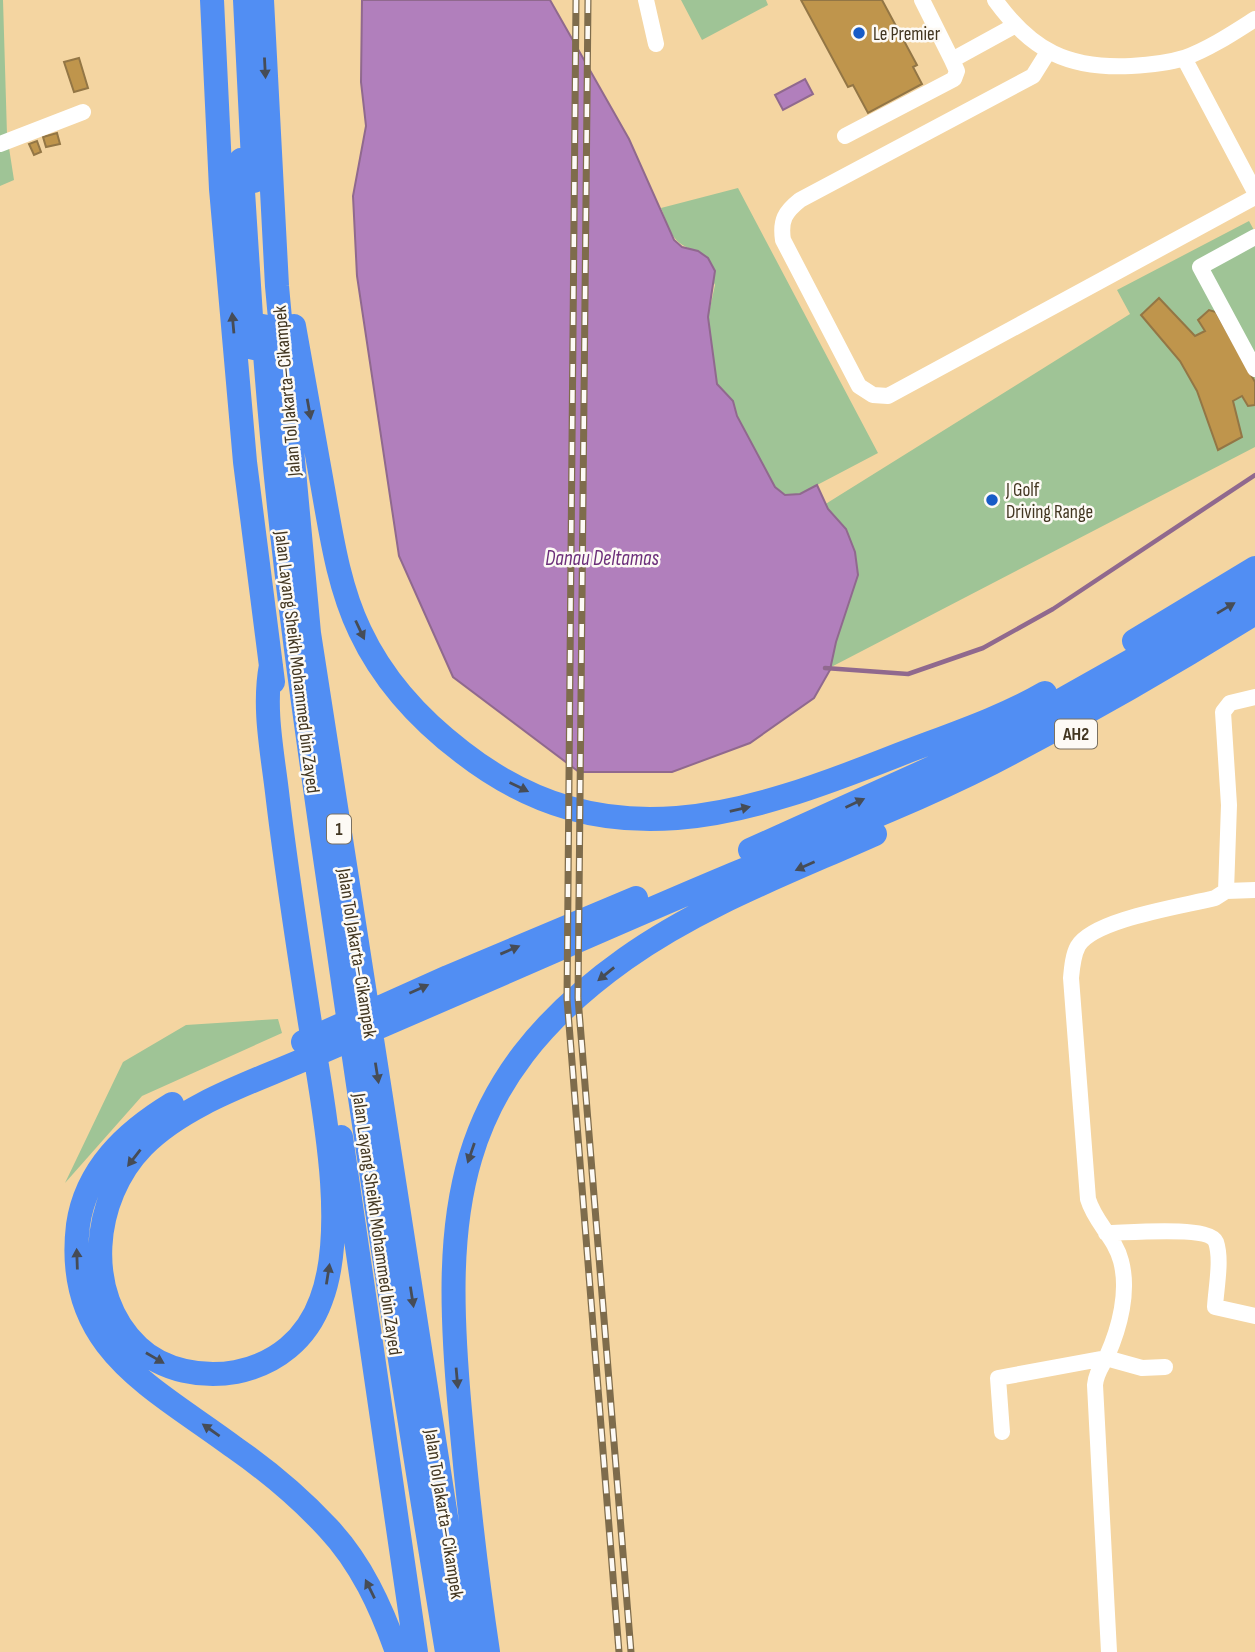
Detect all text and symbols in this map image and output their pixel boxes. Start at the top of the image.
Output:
place label: Le Premier [873,23,941,46]
marker: Le Premier [851,25,867,41]
one-way arrow [260,57,271,79]
street label: Jalan Tol Jakarta–Cikampek [269,304,307,478]
one-way arrow [227,311,238,333]
one-way arrow [304,399,315,421]
place label: J Golf Driving Range [1005,479,1093,524]
marker: J Golf Driving Range [984,492,1000,508]
street label: Jalan Layang Sheikh Mohammed bin Zayed [269,529,324,795]
water label: Danau Deltamas [545,546,659,571]
one-way arrow [1216,602,1235,615]
one-way arrow [354,620,366,640]
road number: AH2 [1055,720,1097,748]
one-way arrow [509,782,529,793]
one-way arrow [845,797,865,809]
one-way arrow [729,803,751,814]
road number: 1 [327,814,351,844]
one-way arrow [794,860,815,871]
street label: Jalan Tol Jakarta–Cikampek [332,866,381,1040]
one-way arrow [500,945,521,956]
one-way arrow [597,966,615,981]
one-way arrow [409,983,429,995]
one-way arrow [372,1062,383,1084]
street label: Jalan Layang Sheikh Mohammed bin Zayed [347,1091,406,1357]
one-way arrow [465,1142,476,1163]
one-way arrow [127,1149,141,1167]
one-way arrow [71,1248,82,1270]
one-way arrow [323,1263,334,1285]
one-way arrow [407,1287,418,1309]
one-way arrow [146,1352,165,1364]
one-way arrow [452,1367,463,1389]
one-way arrow [202,1423,220,1437]
street label: Jalan Tol Jakarta–Cikampek [419,1427,468,1601]
one-way arrow [364,1579,375,1599]

